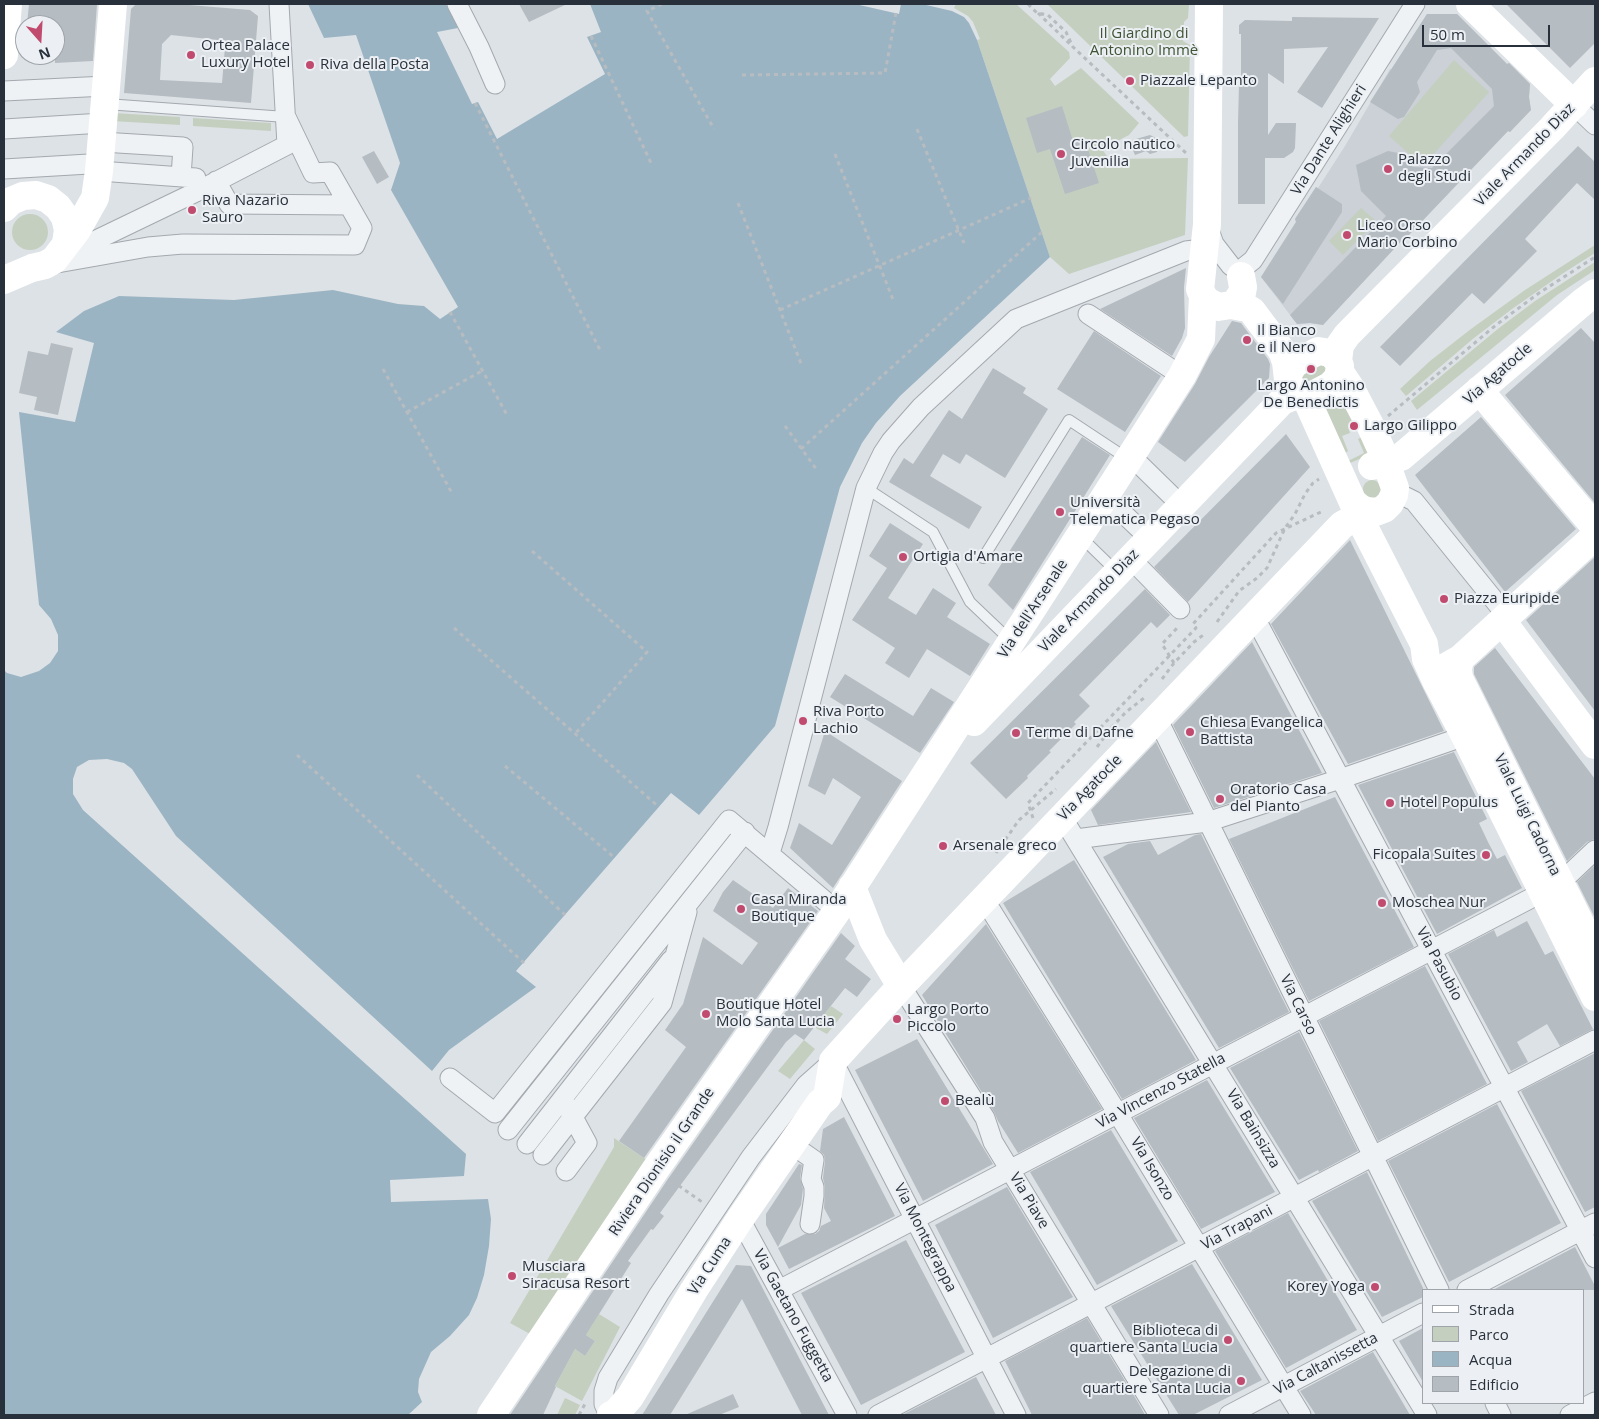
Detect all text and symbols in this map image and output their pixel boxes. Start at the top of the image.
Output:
north arrow [15,15,65,65]
scale bar [1424,15,1552,47]
text: 50 m [1430,24,1465,44]
park label: Il Giardino di Antonino Immè [1090,25,1198,60]
place label: Ortea Palace Luxury Hotel [201,37,290,72]
text: N [36,43,53,65]
marker: Ortea Palace Luxury Hotel [185,49,197,61]
place label: Riva della Posta [320,56,429,74]
marker: Riva della Posta [304,59,316,71]
place label: Piazzale Lepanto [1140,72,1257,90]
marker: Piazzale Lepanto [1124,75,1136,87]
street label: Via Dante Alighieri [1288,81,1370,199]
street label: Viale Armando Diaz [1471,100,1579,210]
place label: Circolo nautico Juvenilia [1071,136,1175,171]
marker: Circolo nautico Juvenilia [1055,148,1067,160]
place label: Palazzo degli Studi [1398,151,1471,186]
marker: Palazzo degli Studi [1382,163,1394,175]
place label: Riva Nazario Sauro [202,192,289,227]
marker: Riva Nazario Sauro [186,204,198,216]
place label: Liceo Orso Mario Corbino [1357,217,1457,252]
marker: Liceo Orso Mario Corbino [1341,229,1353,241]
place label: Il Bianco e il Nero [1257,322,1316,357]
marker: Il Bianco e il Nero [1241,334,1253,346]
street label: Via Agatocle [1460,339,1536,409]
marker: Largo Antonino De Benedictis [1305,363,1317,375]
place label: Largo Antonino De Benedictis [1257,377,1365,412]
place label: Largo Gilippo [1364,417,1457,435]
marker: Largo Gilippo [1348,420,1360,432]
place label: Università Telematica Pegaso [1070,494,1200,529]
marker: Università Telematica Pegaso [1054,506,1066,518]
street label: Viale Armando Diaz [1035,546,1143,656]
place label: Ortigia d'Amare [913,548,1023,566]
marker: Ortigia d'Amare [897,551,909,563]
street label: Via dell'Arsenale [994,556,1072,662]
place label: Piazza Euripide [1454,590,1559,608]
marker: Piazza Euripide [1438,593,1450,605]
place label: Riva Porto Lachio [813,703,884,738]
place label: Chiesa Evangelica Battista [1200,714,1323,749]
marker: Riva Porto Lachio [797,715,809,727]
place label: Terme di Dafne [1026,724,1134,742]
marker: Chiesa Evangelica Battista [1184,726,1196,738]
marker: Terme di Dafne [1010,727,1022,739]
street label: Via Agatocle [1054,751,1126,825]
street label: Viale Luigi Cadorna [1490,751,1564,879]
place label: Oratorio Casa del Pianto [1230,781,1327,816]
marker: Oratorio Casa del Pianto [1214,793,1226,805]
place label: Hotel Populus [1400,794,1498,812]
marker: Hotel Populus [1384,797,1396,809]
place label: Arsenale greco [953,837,1057,855]
marker: Arsenale greco [937,840,949,852]
place label: Ficopala Suites [1373,846,1476,864]
marker: Ficopala Suites [1480,849,1492,861]
place label: Casa Miranda Boutique [751,891,847,926]
place label: Moschea Nur [1392,894,1485,912]
marker: Moschea Nur [1376,897,1388,909]
marker: Casa Miranda Boutique [735,903,747,915]
street label: Via Pasubio [1412,924,1466,1004]
street label: Via Carso [1276,972,1320,1038]
place label: Boutique Hotel Molo Santa Lucia [716,996,835,1031]
place label: Largo Porto Piccolo [907,1001,989,1036]
marker: Boutique Hotel Molo Santa Lucia [700,1008,712,1020]
marker: Largo Porto Piccolo [891,1013,903,1025]
street label: Via Vincenzo Statella [1094,1049,1228,1133]
street label: Riviera Dionisio il Grande [606,1084,718,1240]
street label: Via Bainsizza [1222,1086,1284,1172]
place label: Bealù [955,1092,994,1110]
marker: Bealù [939,1095,951,1107]
street label: Via Isonzo [1126,1134,1178,1204]
street label: Via Piave [1005,1170,1053,1232]
street label: Via Montegrappa [890,1181,960,1295]
street label: Via Trapani [1198,1202,1276,1254]
street label: Via Cuma [685,1233,735,1299]
street label: Via Gaetano Fuggetta [749,1246,837,1386]
place label: Musciara Siracusa Resort [522,1258,630,1293]
marker: Musciara Siracusa Resort [506,1270,518,1282]
place label: Korey Yoga [1287,1278,1365,1296]
marker: Korey Yoga [1369,1281,1381,1293]
legend [1422,1289,1584,1404]
text: Strada [1469,1299,1515,1319]
place label: Biblioteca di quartiere Santa Lucia [1069,1322,1218,1357]
text: Parco [1469,1324,1509,1344]
street label: Via Caltanissetta [1271,1329,1381,1399]
marker: Biblioteca di quartiere Santa Lucia [1222,1334,1234,1346]
text: Acqua [1469,1349,1512,1369]
place label: Delegazione di quartiere Santa Lucia [1082,1363,1231,1398]
text: Edificio [1469,1374,1519,1394]
marker: Delegazione di quartiere Santa Lucia [1235,1375,1247,1387]

